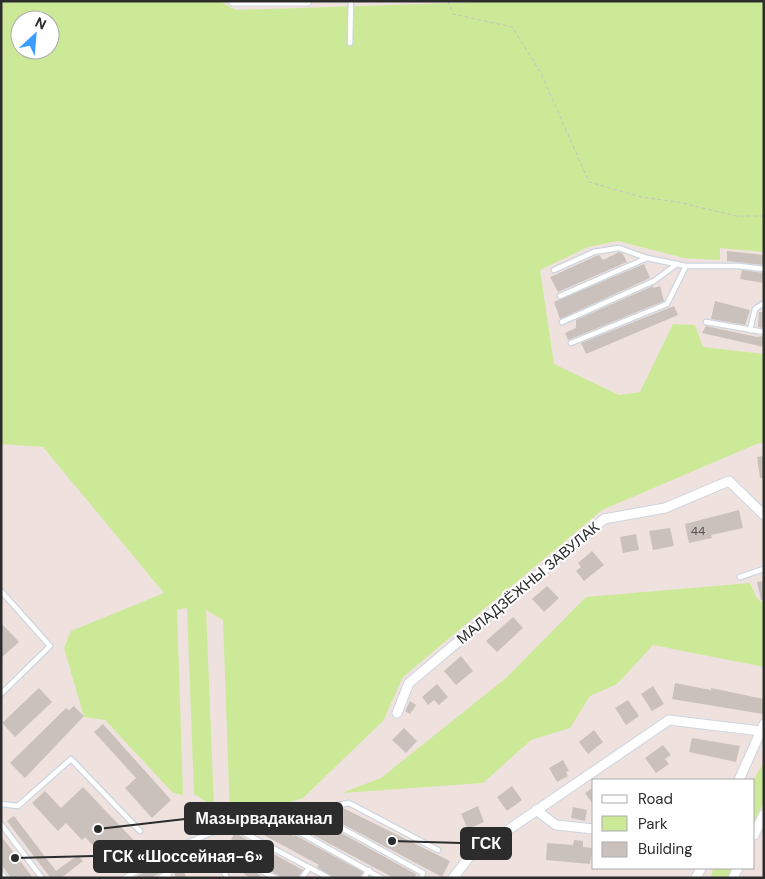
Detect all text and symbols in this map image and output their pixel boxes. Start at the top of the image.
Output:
north arrow [10,10,60,60]
text: N [32,13,49,34]
street label: МАЛАДЗЁЖНЫ ЗАВУЛАК [452,517,604,649]
house number: 44 [691,523,705,539]
legend [592,779,755,869]
text: Road [638,789,673,809]
callout: Мазырвадаканал [185,803,342,834]
text: Мазырвадаканал [195,808,333,829]
text: Park [638,814,668,834]
callout: ГСК [461,828,511,859]
text: ГСК [471,833,501,854]
text: Building [638,839,693,859]
callout: ГСК «Шоссейная-6» [94,841,273,872]
text: ГСК «Шоссейная-6» [103,846,263,867]

